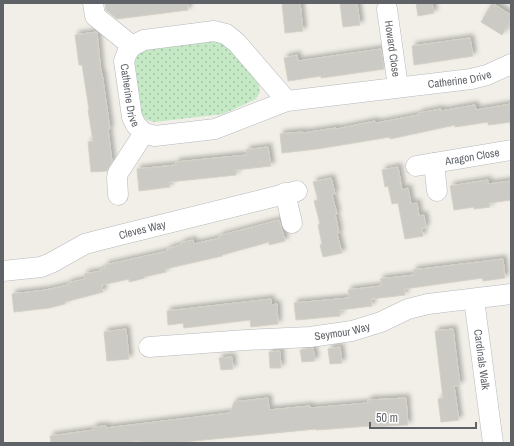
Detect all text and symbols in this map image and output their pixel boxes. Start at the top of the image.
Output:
street label: Howard Close [382,20,403,78]
street label: Catherine Drive [117,63,143,129]
street label: Catherine Drive [427,67,493,91]
street label: Aragon Close [443,145,500,168]
street label: Cleves Way [117,217,168,242]
street label: Seymour Way [313,319,372,343]
street label: Cardinals Walk [471,328,493,391]
scale bar [370,404,476,430]
text: 50 m [376,410,398,426]

